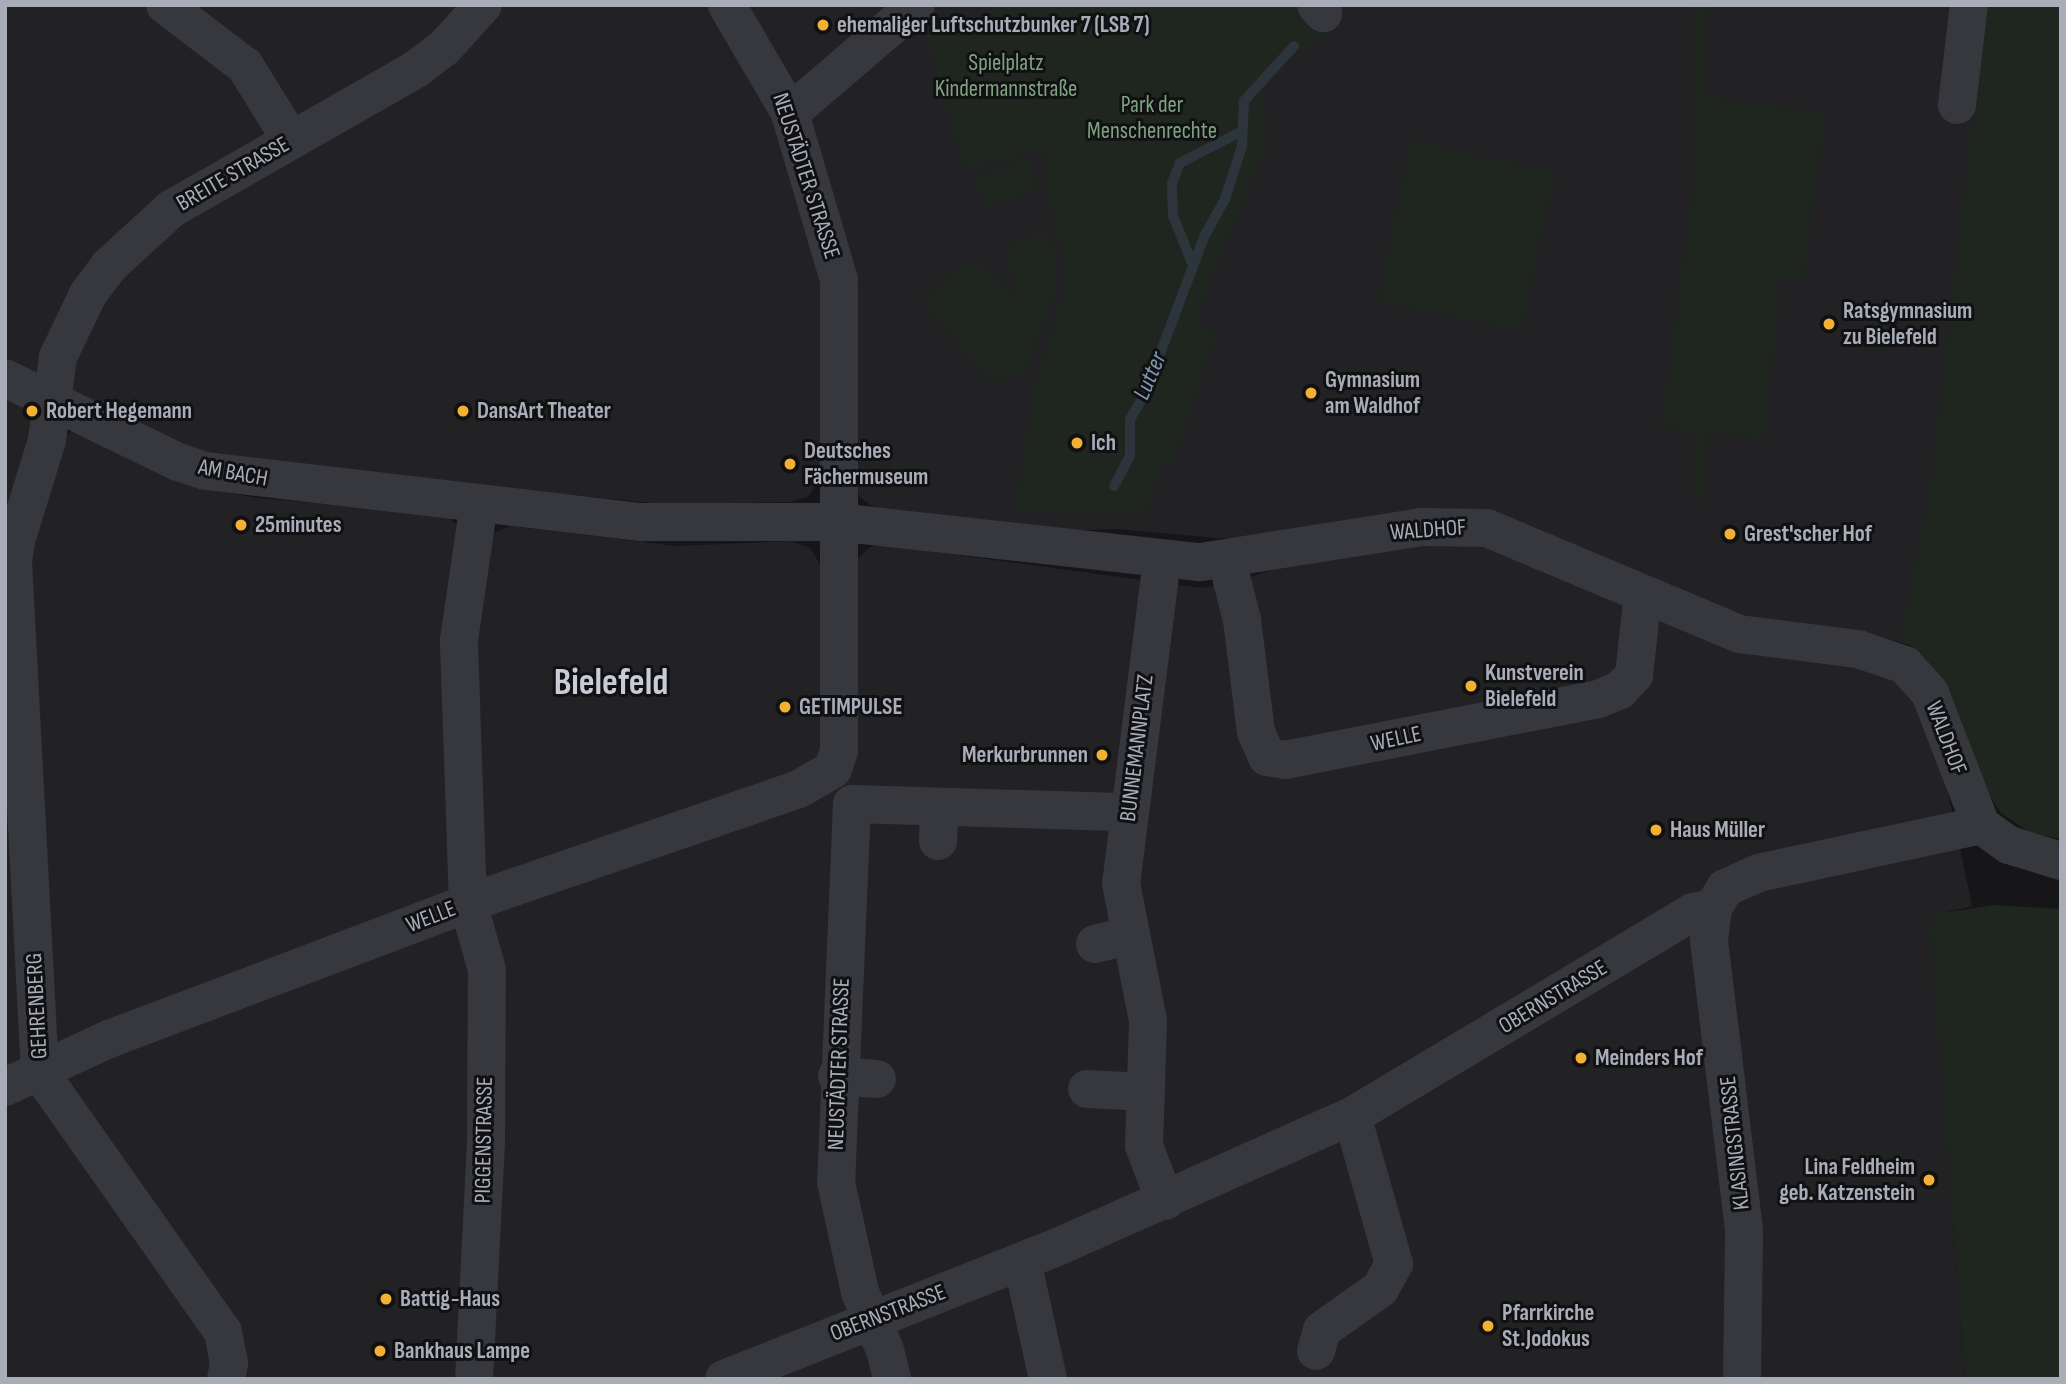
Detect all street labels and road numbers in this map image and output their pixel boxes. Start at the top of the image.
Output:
street label: NEUSTÄDTER STRASSE [766,90,846,262]
street label: BREITE STRASSE [172,131,294,217]
street label: AM BACH [196,453,270,493]
street label: WALDHOF [1389,514,1467,546]
street label: BUNNEMANNPLATZ [1114,673,1160,823]
street label: WALDHOF [1919,697,1973,779]
street label: WELLE [1368,720,1424,758]
street label: WELLE [402,895,460,939]
street label: GEHRENBERG [20,952,54,1060]
street label: OBERNSTRASSE [1494,954,1612,1040]
street label: NEUSTÄDTER STRASSE [822,977,856,1151]
street label: KLASINGSTRASSE [1714,1075,1756,1211]
street label: PIGGENSTRASSE [469,1076,499,1204]
street label: OBERNSTRASSE [826,1278,950,1348]

